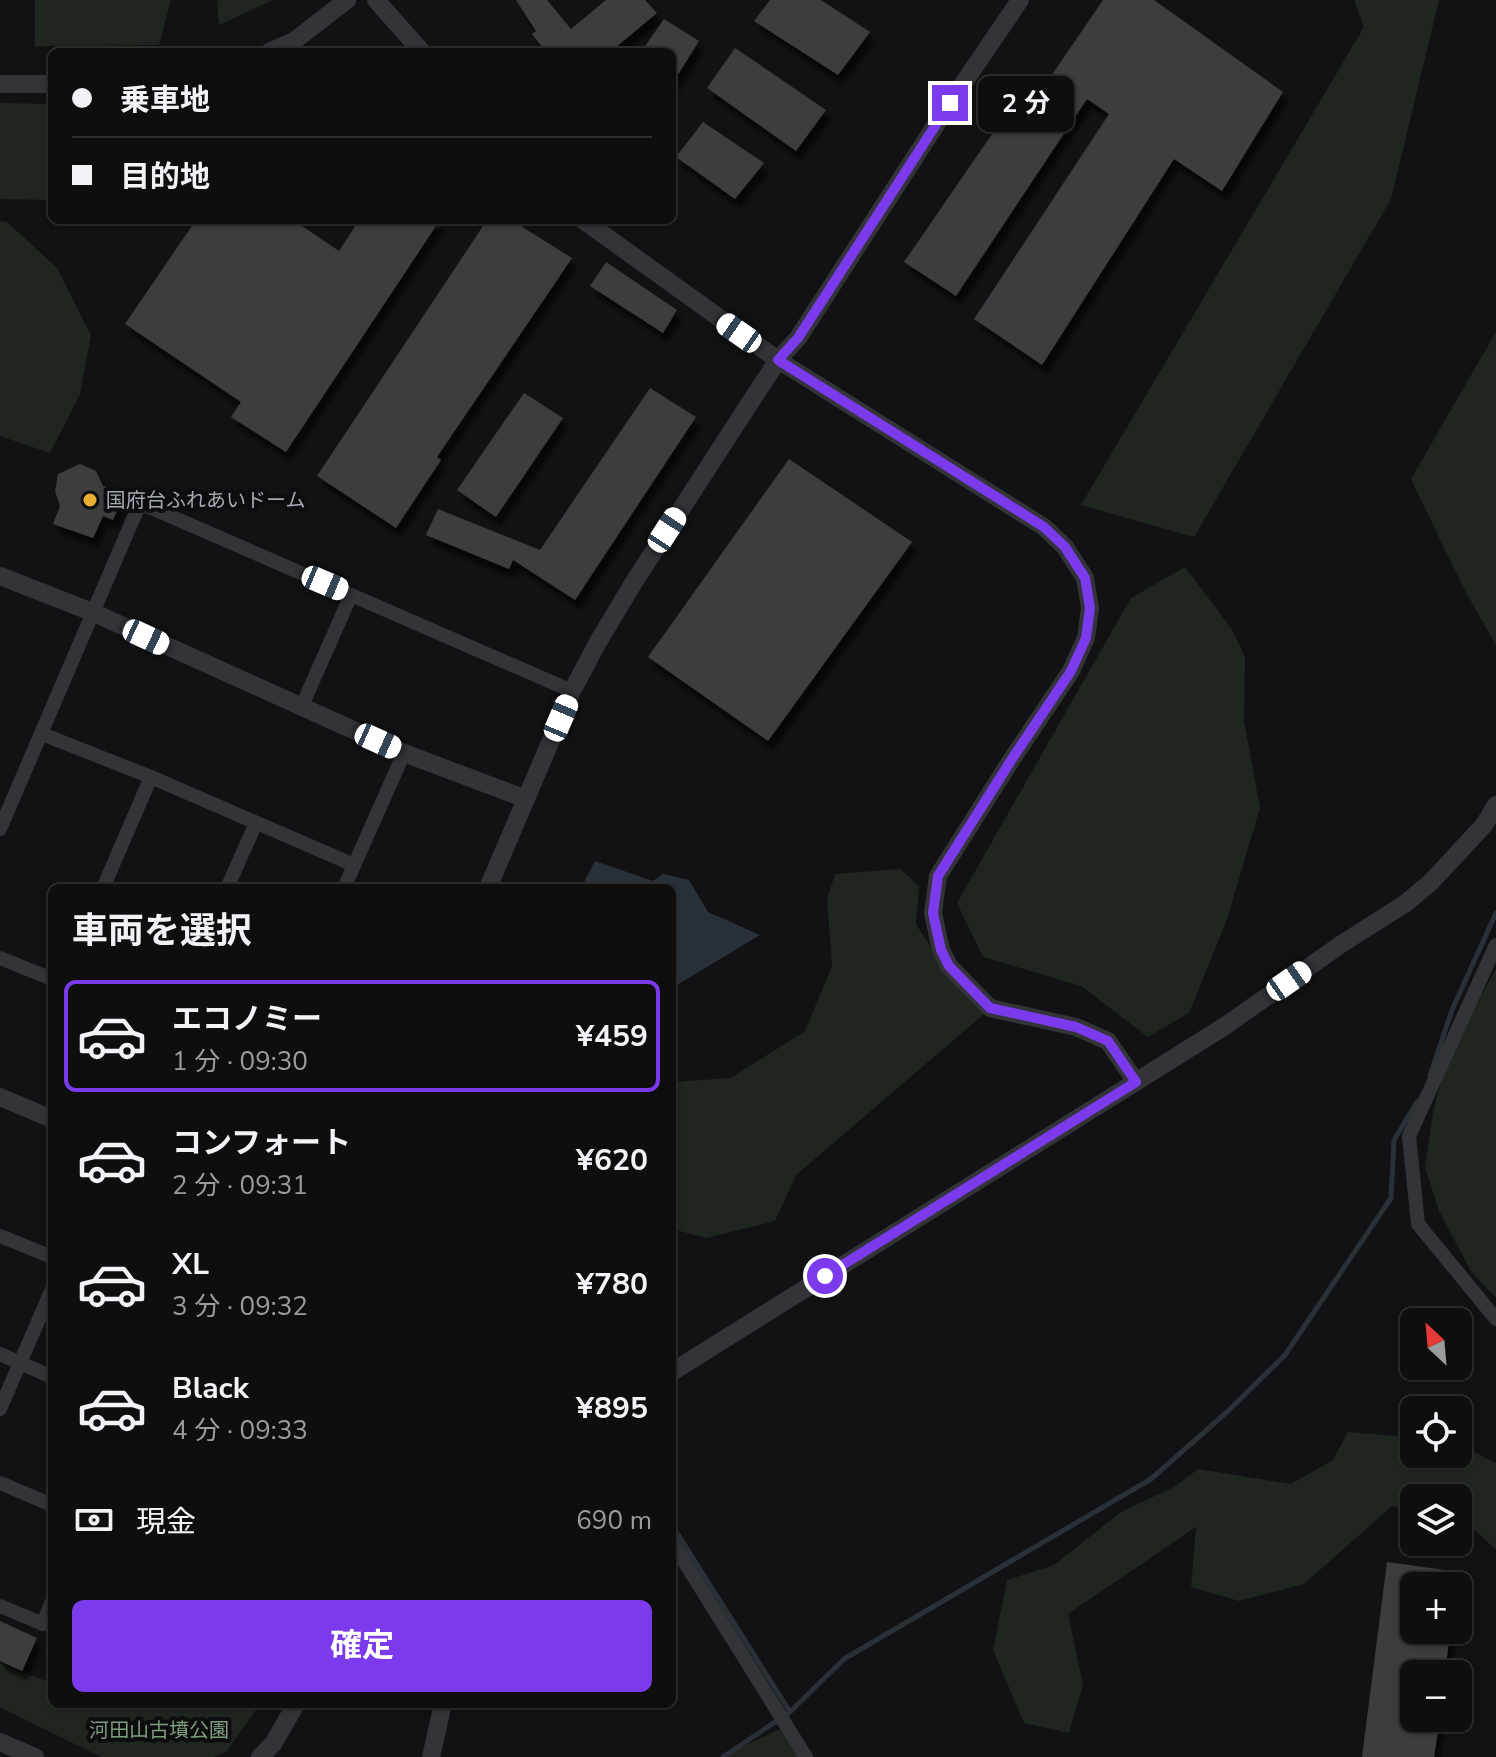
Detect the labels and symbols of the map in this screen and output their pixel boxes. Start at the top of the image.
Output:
callout: 2 分 [978,75,1074,131]
route end [932,85,968,121]
car [712,309,766,357]
place label: 国府台ふれあいドーム [106,487,305,514]
marker: 国府台ふれあいドーム [81,491,99,509]
car [644,503,690,557]
car [298,563,352,603]
car [119,616,173,658]
car [541,691,581,745]
car [351,720,405,762]
car [1262,957,1316,1005]
route start [807,1258,843,1294]
north arrow [1400,1308,1472,1380]
park label: 河田山古墳公園 [89,1717,229,1744]

